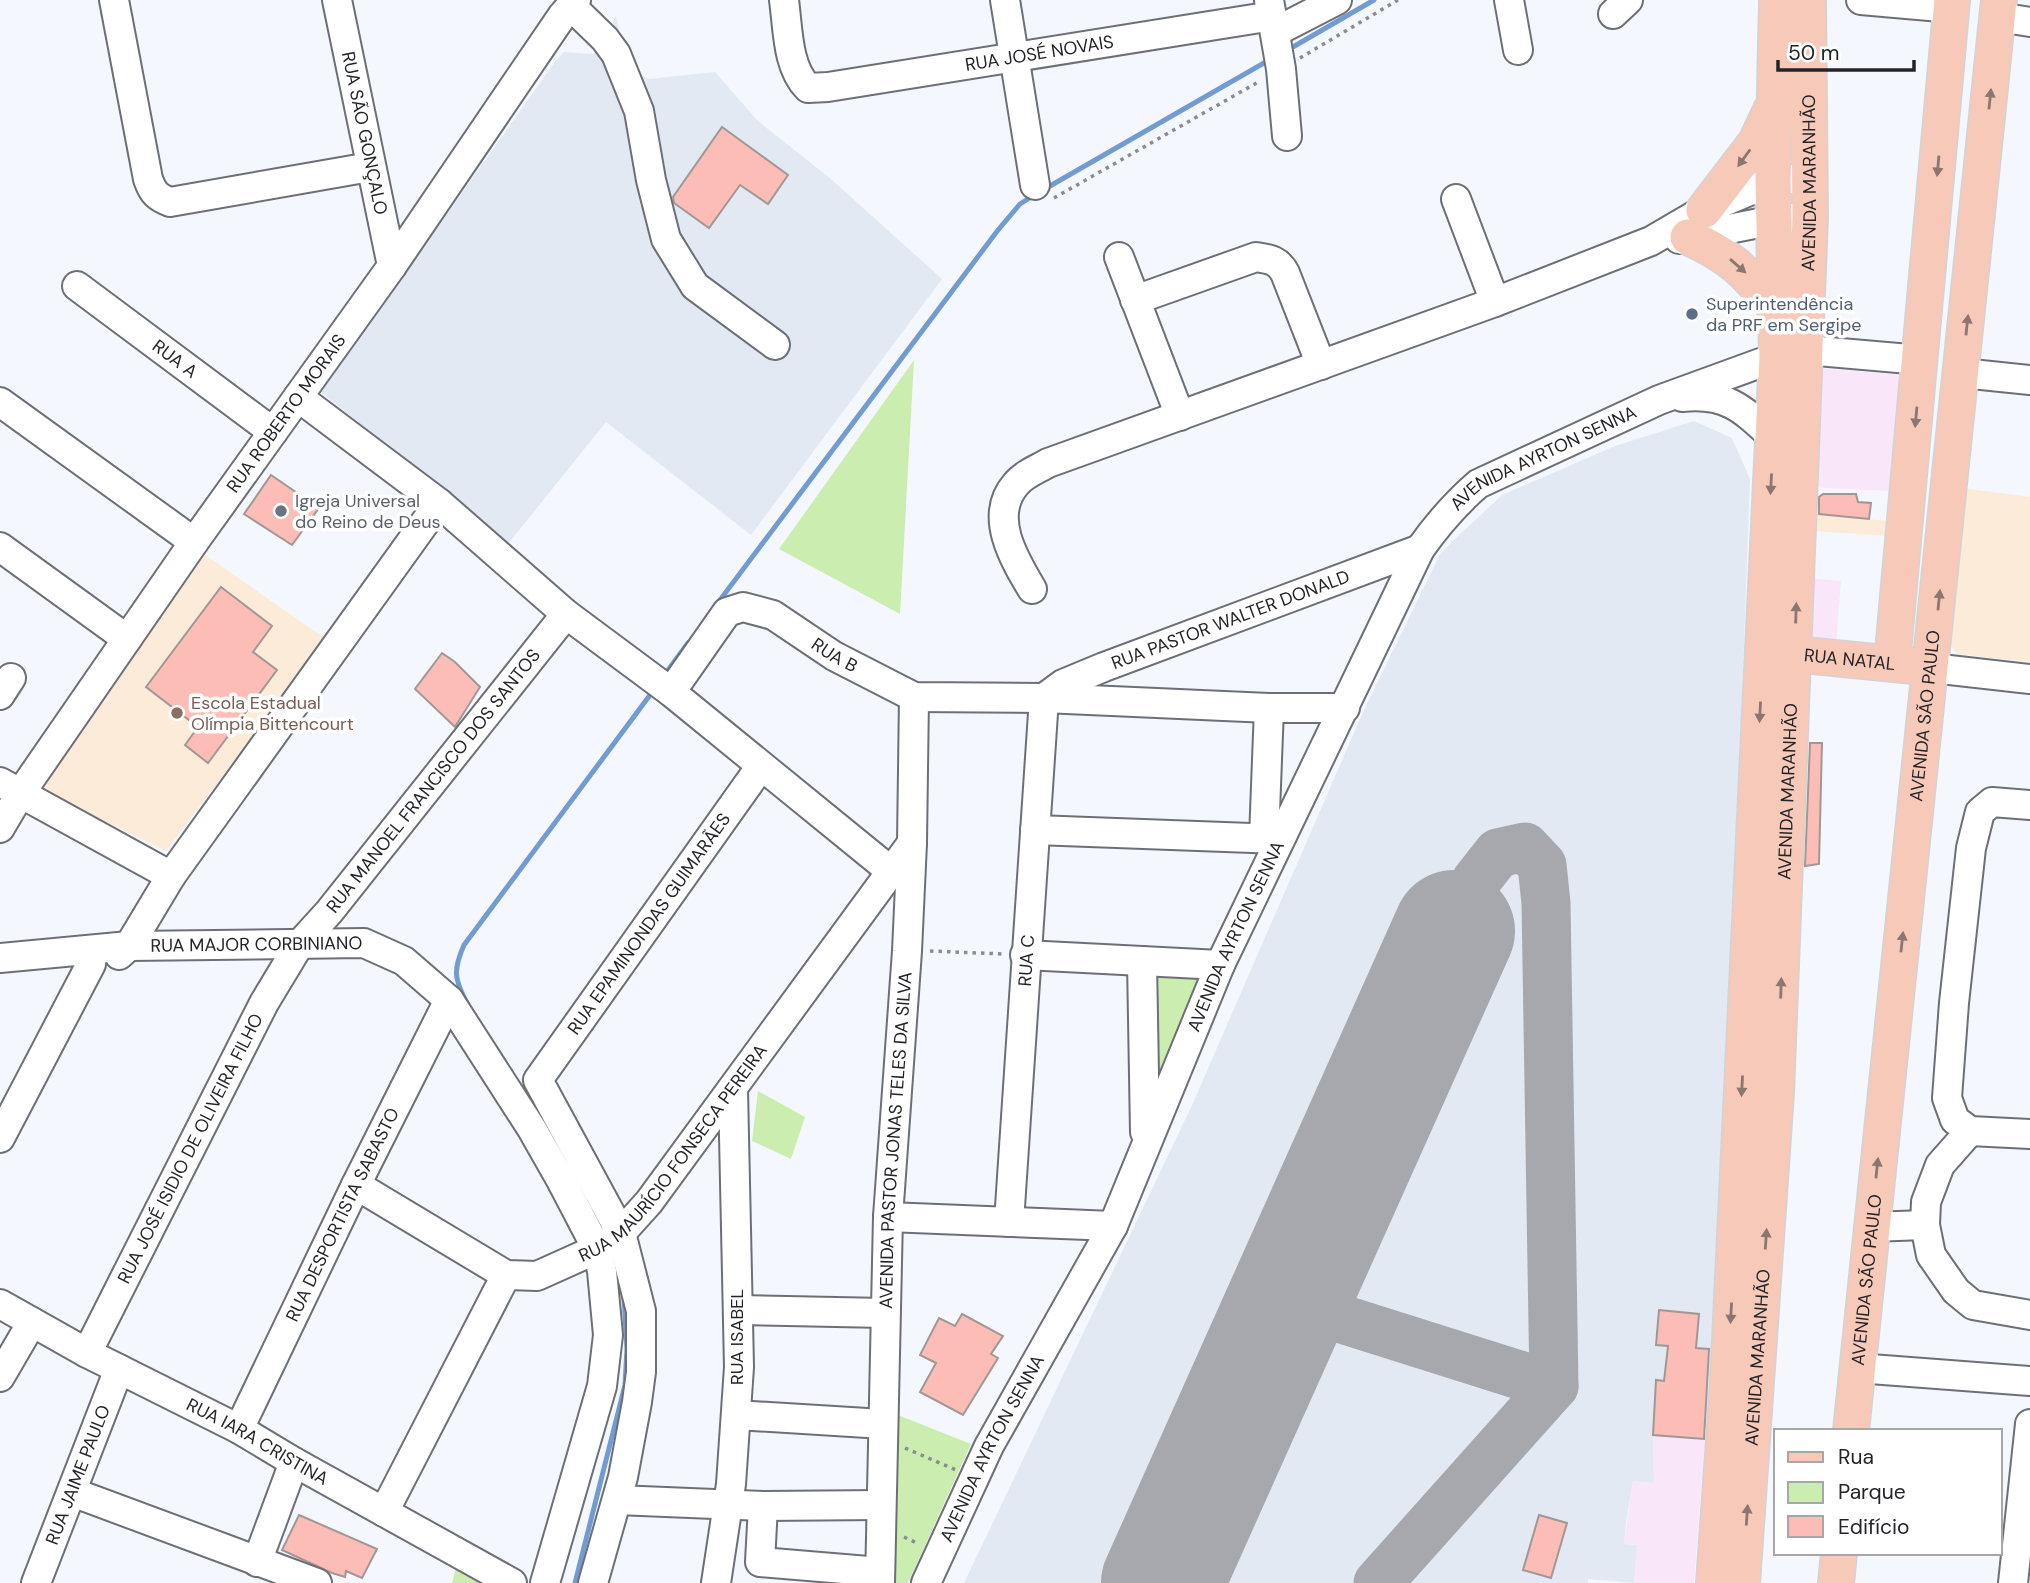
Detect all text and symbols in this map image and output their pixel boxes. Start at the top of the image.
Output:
scale bar [1778,28,1914,72]
street label: RUA JOSÉ NOVAIS [963,30,1115,77]
text: 50 m [1788,39,1839,67]
street label: RUA SÃO GONÇALO [336,49,393,217]
one-way arrow [1984,88,1995,110]
street label: AVENIDA MARANHÃO [1796,94,1822,272]
one-way arrow [1737,149,1751,167]
one-way arrow [1932,155,1943,177]
one-way arrow [1729,258,1746,273]
place label: Superintendência da PRF em Sergipe [1706,292,1861,337]
marker: Superintendência da PRF em Sergipe [1684,306,1700,322]
one-way arrow [1962,314,1973,336]
street label: RUA ROBERTO MORAIS [221,329,351,497]
street label: RUA A [147,334,202,384]
street label: AVENIDA AYRTON SENNA [1445,400,1640,516]
one-way arrow [1910,406,1921,428]
one-way arrow [1765,474,1776,496]
place label: Igreja Universal do Reino de Deus [295,489,441,534]
marker: Igreja Universal do Reino de Deus [273,503,289,519]
street label: RUA PASTOR WALTER DONALD [1108,564,1353,675]
one-way arrow [1933,589,1944,611]
one-way arrow [1790,602,1801,624]
street label: AVENIDA SÃO PAULO [1904,629,1946,803]
street label: RUA B [807,632,862,678]
street label: RUA NATAL [1803,643,1897,676]
street label: RUA MANOEL FRANCISCO DOS SANTOS [321,644,546,918]
place label: Escola Estadual Olímpia Bittencourt [191,691,354,736]
one-way arrow [1755,701,1766,723]
street label: AVENIDA MARANHÃO [1772,702,1803,880]
marker: Escola Estadual Olímpia Bittencourt [169,705,185,721]
street label: RUA EPAMINONDAS GUIMARÃES [562,808,736,1039]
street label: AVENIDA AYRTON SENNA [1182,837,1290,1035]
one-way arrow [1896,930,1907,952]
street label: RUA MAJOR CORBINIANO [150,931,363,958]
street label: RUA C [1013,934,1040,987]
street label: AVENIDA PASTOR JONAS TELES DA SILVA [874,971,917,1309]
one-way arrow [1775,976,1786,998]
street label: RUA JOSÉ ISIDIO DE OLIVEIRA FILHO [112,1009,269,1288]
street label: RUA MAURÍCIO FONSECA PEREIRA [575,1039,773,1268]
one-way arrow [1737,1075,1748,1097]
street label: RUA DESPORTISTA SABASTO [280,1104,405,1326]
one-way arrow [1872,1157,1883,1179]
street label: AVENIDA SÃO PAULO [1846,1193,1887,1367]
one-way arrow [1761,1228,1772,1250]
street label: AVENIDA MARANHÃO [1740,1268,1776,1447]
street label: RUA ISABEL [725,1289,749,1385]
one-way arrow [1726,1302,1737,1324]
street label: AVENIDA AYRTON SENNA [934,1350,1050,1546]
street label: RUA IARA CRISTINA [182,1393,333,1491]
street label: RUA JAIME PAULO [40,1402,116,1548]
legend [1774,1429,2002,1555]
text: Rua [1838,1443,1874,1471]
text: Parque [1838,1478,1906,1506]
one-way arrow [1742,1504,1753,1526]
text: Edifício [1838,1513,1909,1541]

